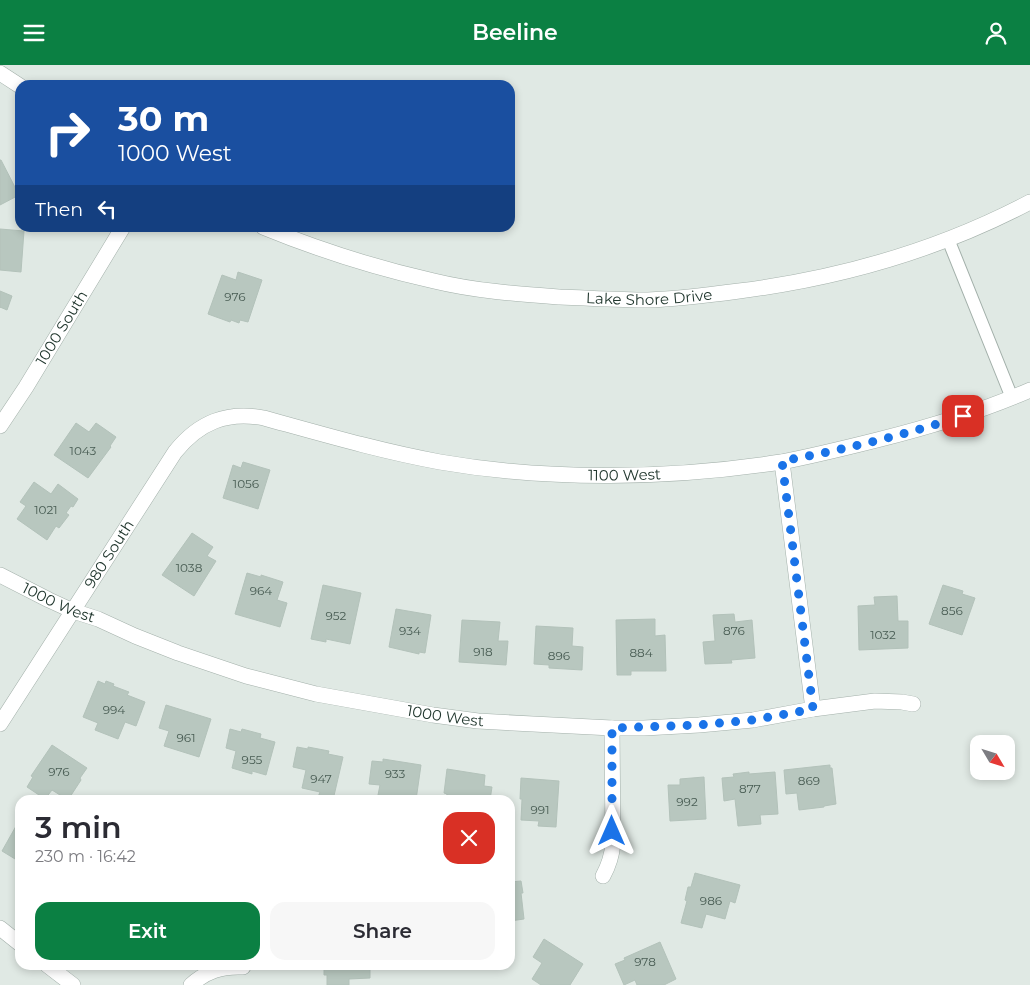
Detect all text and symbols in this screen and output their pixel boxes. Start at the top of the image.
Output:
icon: menu [20,19,48,47]
text: Beeline [472,19,558,46]
icon: person [982,19,1010,47]
text: 30 m [118,97,209,140]
icon: right [35,100,100,165]
text: 1000 West [118,140,232,167]
icon: left [93,195,121,223]
text: Then [35,198,83,221]
street label: Lake Shore Drive [586,285,713,309]
street label: 1000 South [31,287,91,369]
house number: 976 [224,289,246,304]
pin [942,395,984,437]
icon: arrive [949,402,977,430]
house number: 1043 [70,443,97,458]
street label: 1100 West [588,464,661,485]
house number: 1056 [233,476,259,491]
house number: 1021 [34,502,58,517]
street label: 980 South [80,516,138,592]
house number: 1038 [176,560,203,575]
street label: 1000 West [19,578,97,626]
house number: 964 [250,583,272,598]
house number: 856 [941,603,963,618]
house number: 952 [326,608,347,623]
house number: 934 [399,623,421,638]
house number: 876 [723,623,745,638]
house number: 1032 [870,627,896,642]
house number: 918 [473,644,493,659]
house number: 884 [629,645,653,660]
house number: 896 [548,648,570,663]
street label: 1000 West [406,701,484,730]
house number: 994 [103,702,125,717]
house number: 961 [177,730,195,745]
north arrow [970,735,1015,780]
map controls [970,735,1015,780]
house number: 955 [242,752,263,767]
house number: 976 [48,764,70,779]
house number: 933 [385,766,406,781]
house number: 947 [310,771,332,786]
house number: 869 [798,773,820,788]
house number: 877 [739,781,761,796]
house number: 992 [676,794,698,809]
house number: 991 [531,802,549,817]
position arrow [585,804,637,856]
text: 3 min [35,809,122,846]
button: close [443,812,495,864]
text: 230 m · 16:42 [35,847,136,866]
house number: 986 [700,893,722,908]
button: Exit [35,902,260,960]
button: Share [270,902,495,960]
house number: 978 [634,954,656,969]

